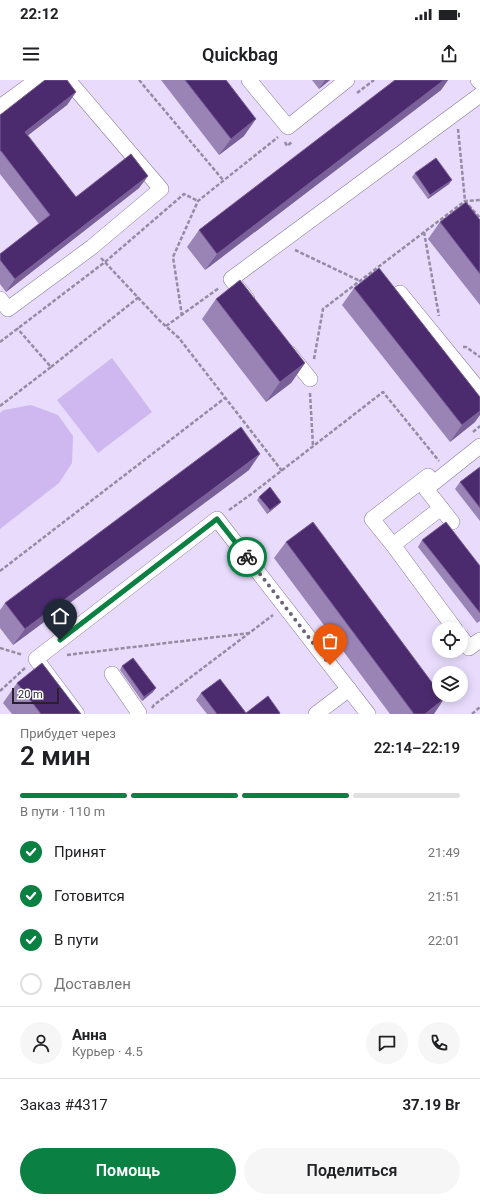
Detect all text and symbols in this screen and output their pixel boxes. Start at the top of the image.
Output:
text: 22:12 [20,5,59,23]
icon: menu [20,43,42,65]
icon: share [438,43,460,65]
text: Quickbag [202,44,278,65]
courier [227,537,267,577]
icon: bike [236,546,258,568]
pin [43,599,77,640]
icon: home [49,605,71,627]
map controls [432,622,468,702]
button: locate [432,622,468,658]
pin [313,624,347,665]
icon: bag [319,630,341,652]
button: layers [432,666,468,702]
scale bar [12,686,59,705]
text: 20 m [18,688,43,701]
text: Прибудет через [20,726,116,741]
text: 22:14–22:19 [374,739,460,757]
text: 2 мин [20,741,91,771]
text: В пути · 110 m [20,804,105,819]
icon: check [20,841,42,863]
text: Принят [54,843,106,861]
text: 21:49 [428,845,460,860]
icon: check [20,885,42,907]
text: Готовится [54,887,125,905]
text: 21:51 [428,889,460,904]
icon: check [20,929,42,951]
text: В пути [54,931,99,949]
text: 22:01 [428,933,460,948]
text: Доставлен [54,975,131,993]
button: person [20,1022,62,1064]
button: chat [366,1022,408,1064]
button: phone [418,1022,460,1064]
text: Анна [72,1026,107,1044]
text: Курьер · 4.5 [72,1044,143,1059]
text: Заказ #4317 [20,1096,108,1114]
text: 37.19 Br [402,1096,460,1114]
button: Помощь [20,1148,236,1194]
button: Поделиться [244,1148,460,1194]

